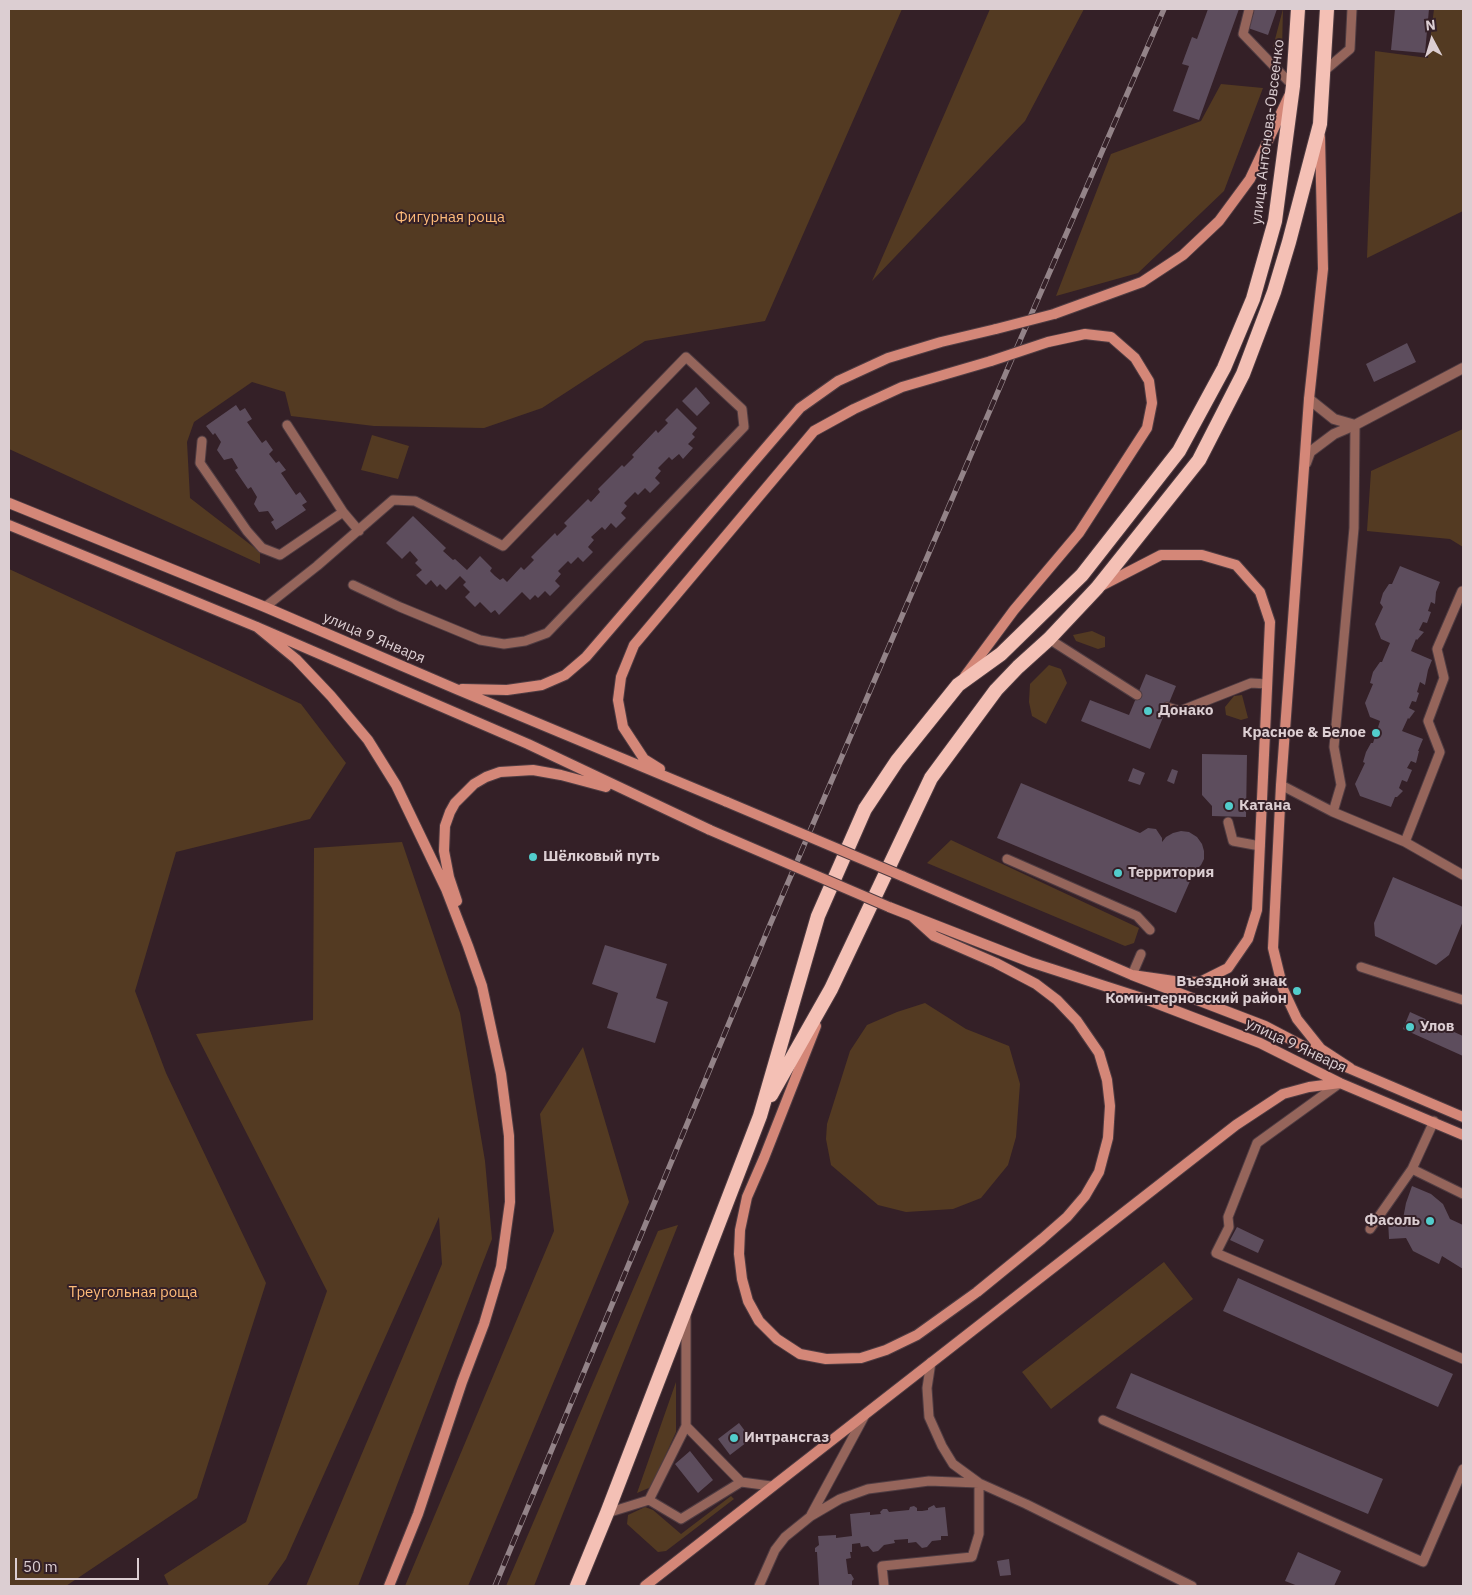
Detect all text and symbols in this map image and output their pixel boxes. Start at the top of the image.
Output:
north arrow [1407,15,1457,65]
text: N [1424,16,1436,35]
street label: улица Антонова-Овсеенко [1248,38,1288,226]
park label: Фигурная роща [395,209,505,227]
street label: улица 9 Января [320,608,428,668]
place label: Донако [1158,702,1213,720]
marker: Донако [1142,705,1154,717]
place label: Красное & Белое [1242,724,1366,742]
marker: Красное & Белое [1370,727,1382,739]
place label: Катана [1239,797,1291,815]
marker: Катана [1223,800,1235,812]
place label: Шёлковый путь [543,848,660,866]
marker: Шёлковый путь [527,851,539,863]
place label: Территория [1128,864,1214,882]
marker: Территория [1112,867,1124,879]
place label: Въездной знак Коминтерновский район [1105,973,1287,1008]
marker: Въездной знак Коминтерновский район [1291,985,1303,997]
street label: улица 9 Января [1243,1015,1349,1077]
place label: Улов [1420,1018,1454,1036]
marker: Улов [1404,1021,1416,1033]
place label: Фасоль [1364,1212,1420,1230]
marker: Фасоль [1424,1215,1436,1227]
park label: Треугольная роща [69,1284,197,1302]
place label: Интрансгаз [744,1429,829,1447]
marker: Интрансгаз [728,1432,740,1444]
scale bar [18,1548,141,1580]
text: 50 m [23,1557,58,1576]

